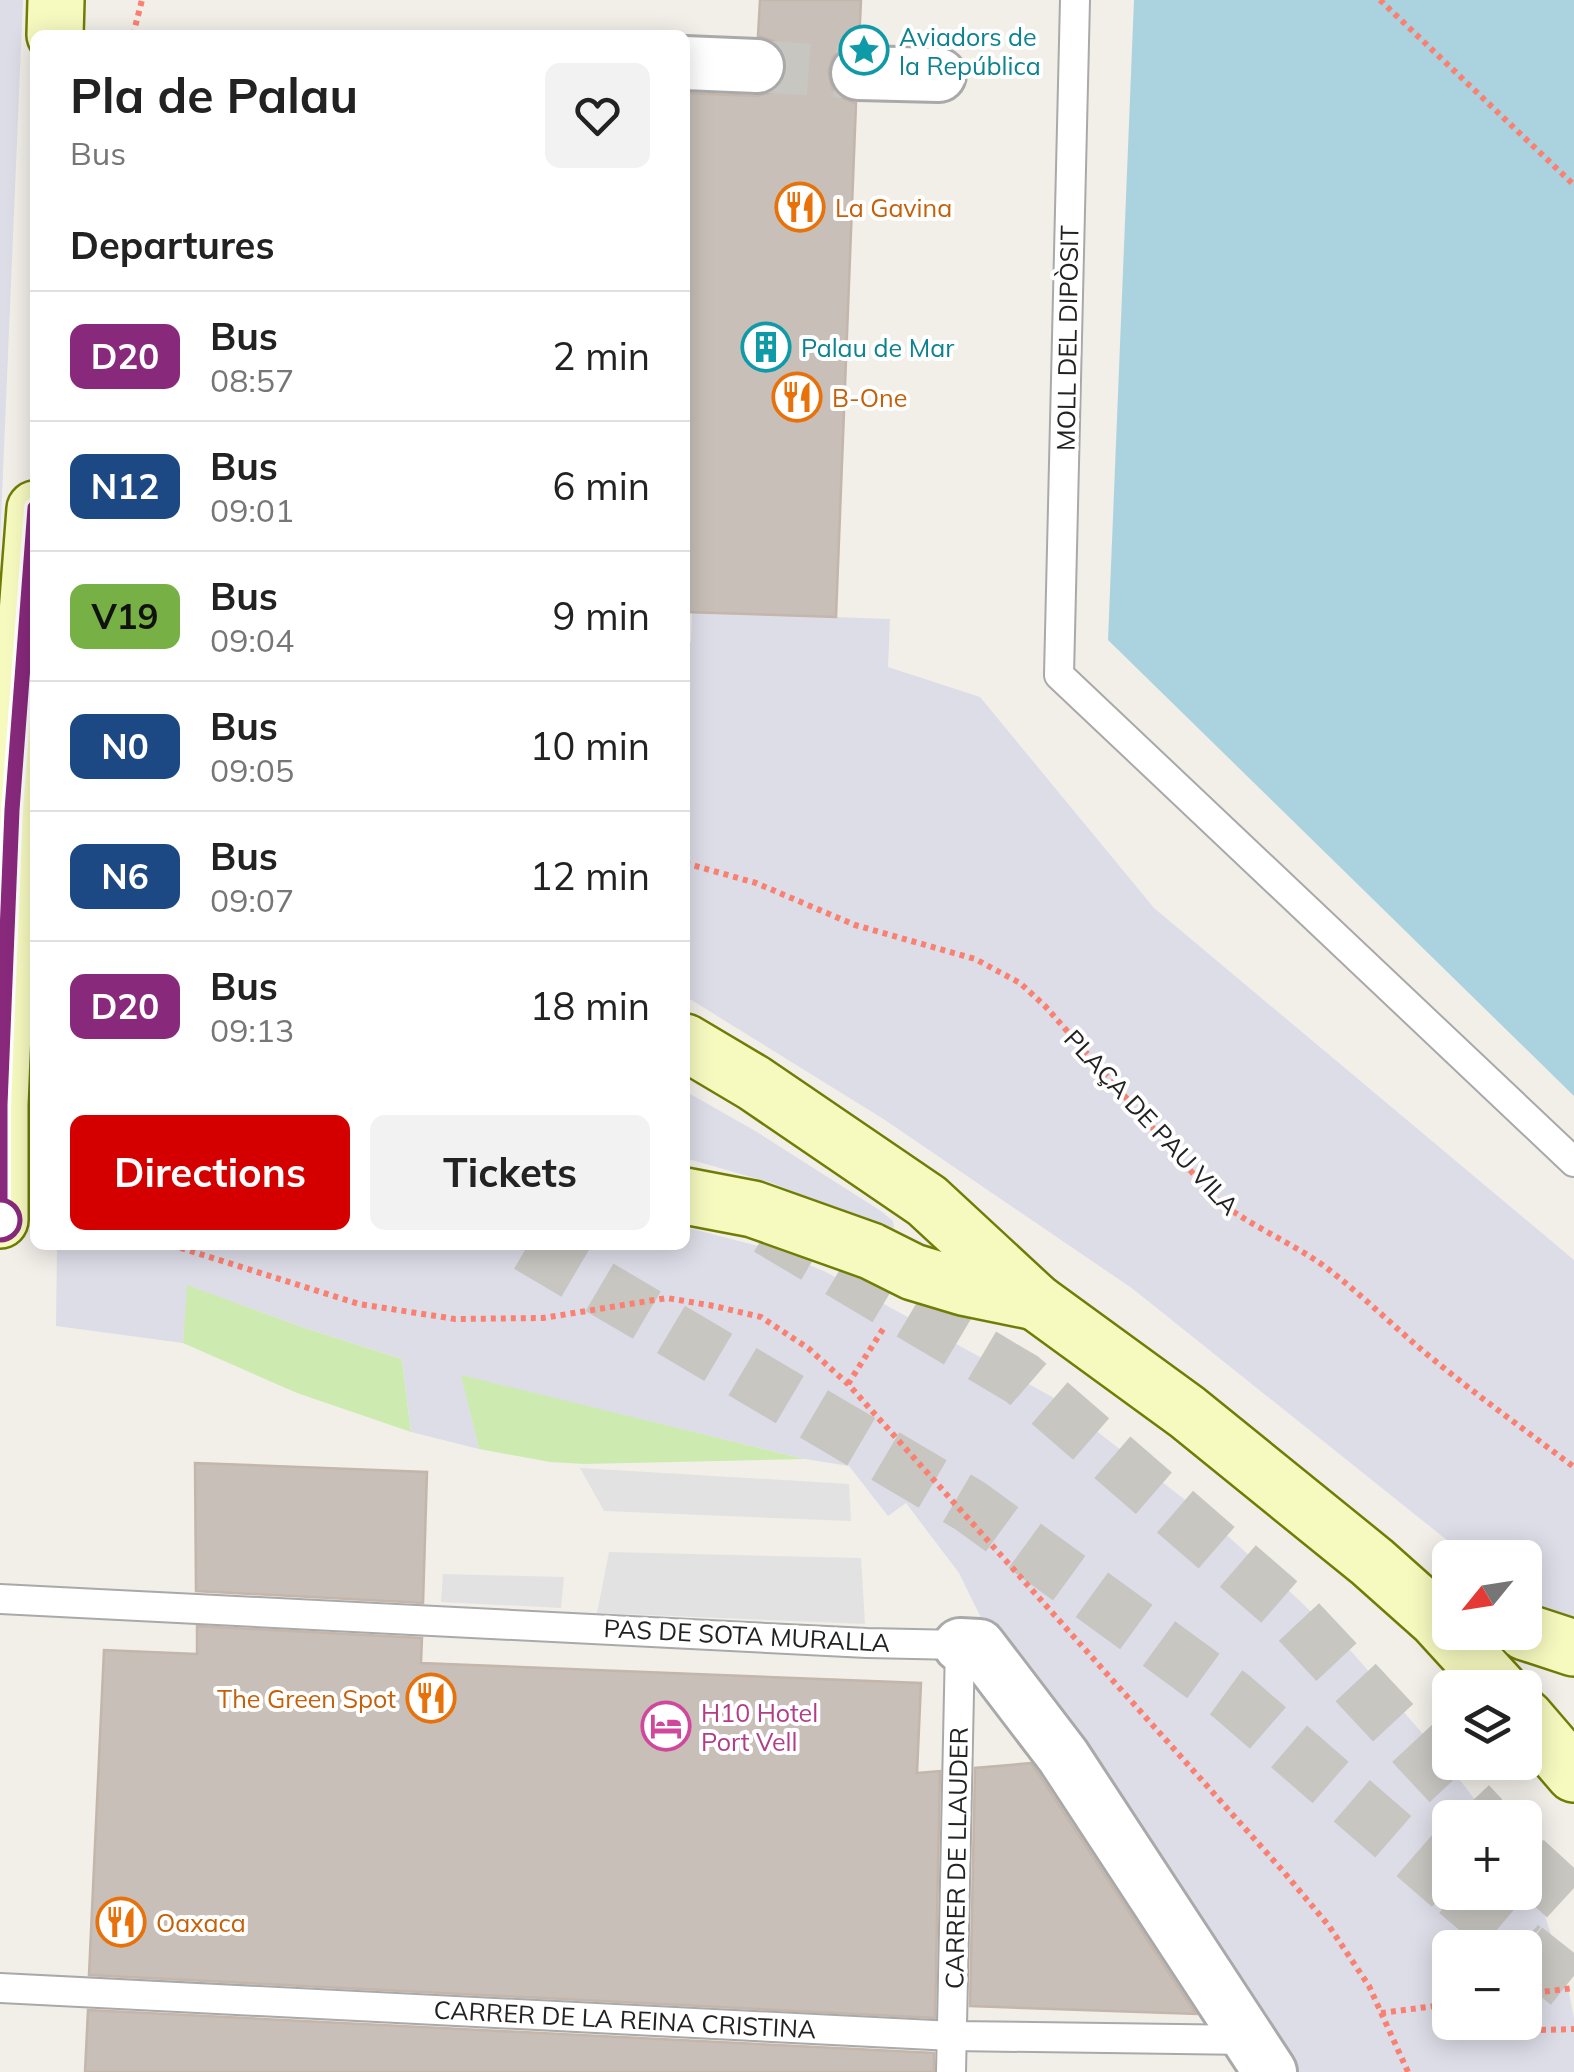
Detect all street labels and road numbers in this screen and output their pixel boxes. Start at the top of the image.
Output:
street label: MOLL DEL DIPÒSIT [1050,225,1084,451]
street label: PLAÇA DE PAU VILA [1058,1023,1246,1221]
street label: PAS DE SOTA MURALLA [603,1612,891,1658]
street label: CARRER DE LLAUDER [938,1727,974,1989]
street label: CARRER DE LA REINA CRISTINA [433,1994,817,2044]

